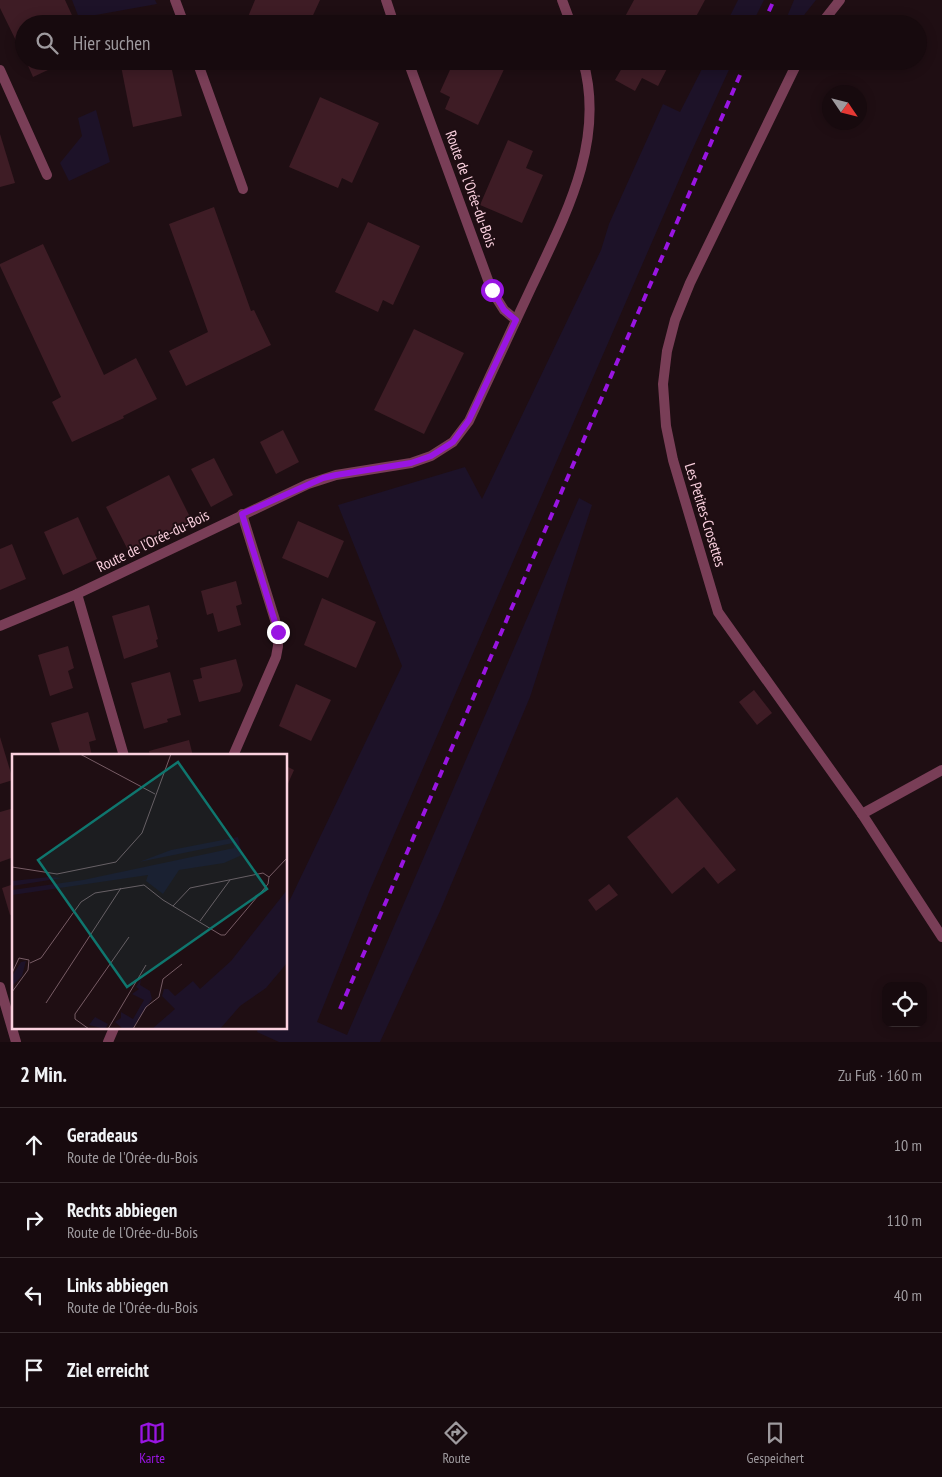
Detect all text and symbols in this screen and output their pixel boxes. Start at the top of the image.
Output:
search box [15,15,927,70]
icon: search [33,29,61,57]
text: Hier suchen [73,31,150,55]
north arrow [822,85,867,130]
street label: Route de l'Orée-du-Bois [442,128,501,250]
route start [481,279,504,302]
street label: Les Petites-Crosettes [681,461,730,569]
street label: Route de l'Orée-du-Bois [93,505,212,576]
route end [267,621,290,644]
inset map [12,754,288,1030]
map controls [882,982,927,1027]
button: locate [882,982,927,1027]
text: 2 Min. [20,1061,67,1088]
text: Zu Fuß · 160 m [838,1065,922,1085]
text: Geradeaus [67,1123,138,1147]
icon: ahead [20,1131,48,1159]
text: 10 m [894,1135,922,1155]
text: Route de l'Orée-du-Bois [67,1147,198,1167]
text: Rechts abbiegen [67,1198,177,1222]
icon: right [20,1206,48,1234]
text: 110 m [887,1210,922,1230]
text: Route de l'Orée-du-Bois [67,1222,198,1242]
text: Links abbiegen [67,1273,168,1297]
icon: left [20,1281,48,1309]
text: 40 m [894,1285,922,1305]
text: Route de l'Orée-du-Bois [67,1297,198,1317]
icon: arrive [20,1356,48,1384]
text: Ziel erreicht [67,1358,149,1382]
tab: Karte [138,1419,166,1467]
tab: Route [442,1419,470,1467]
tab: Gespeichert [747,1419,804,1467]

